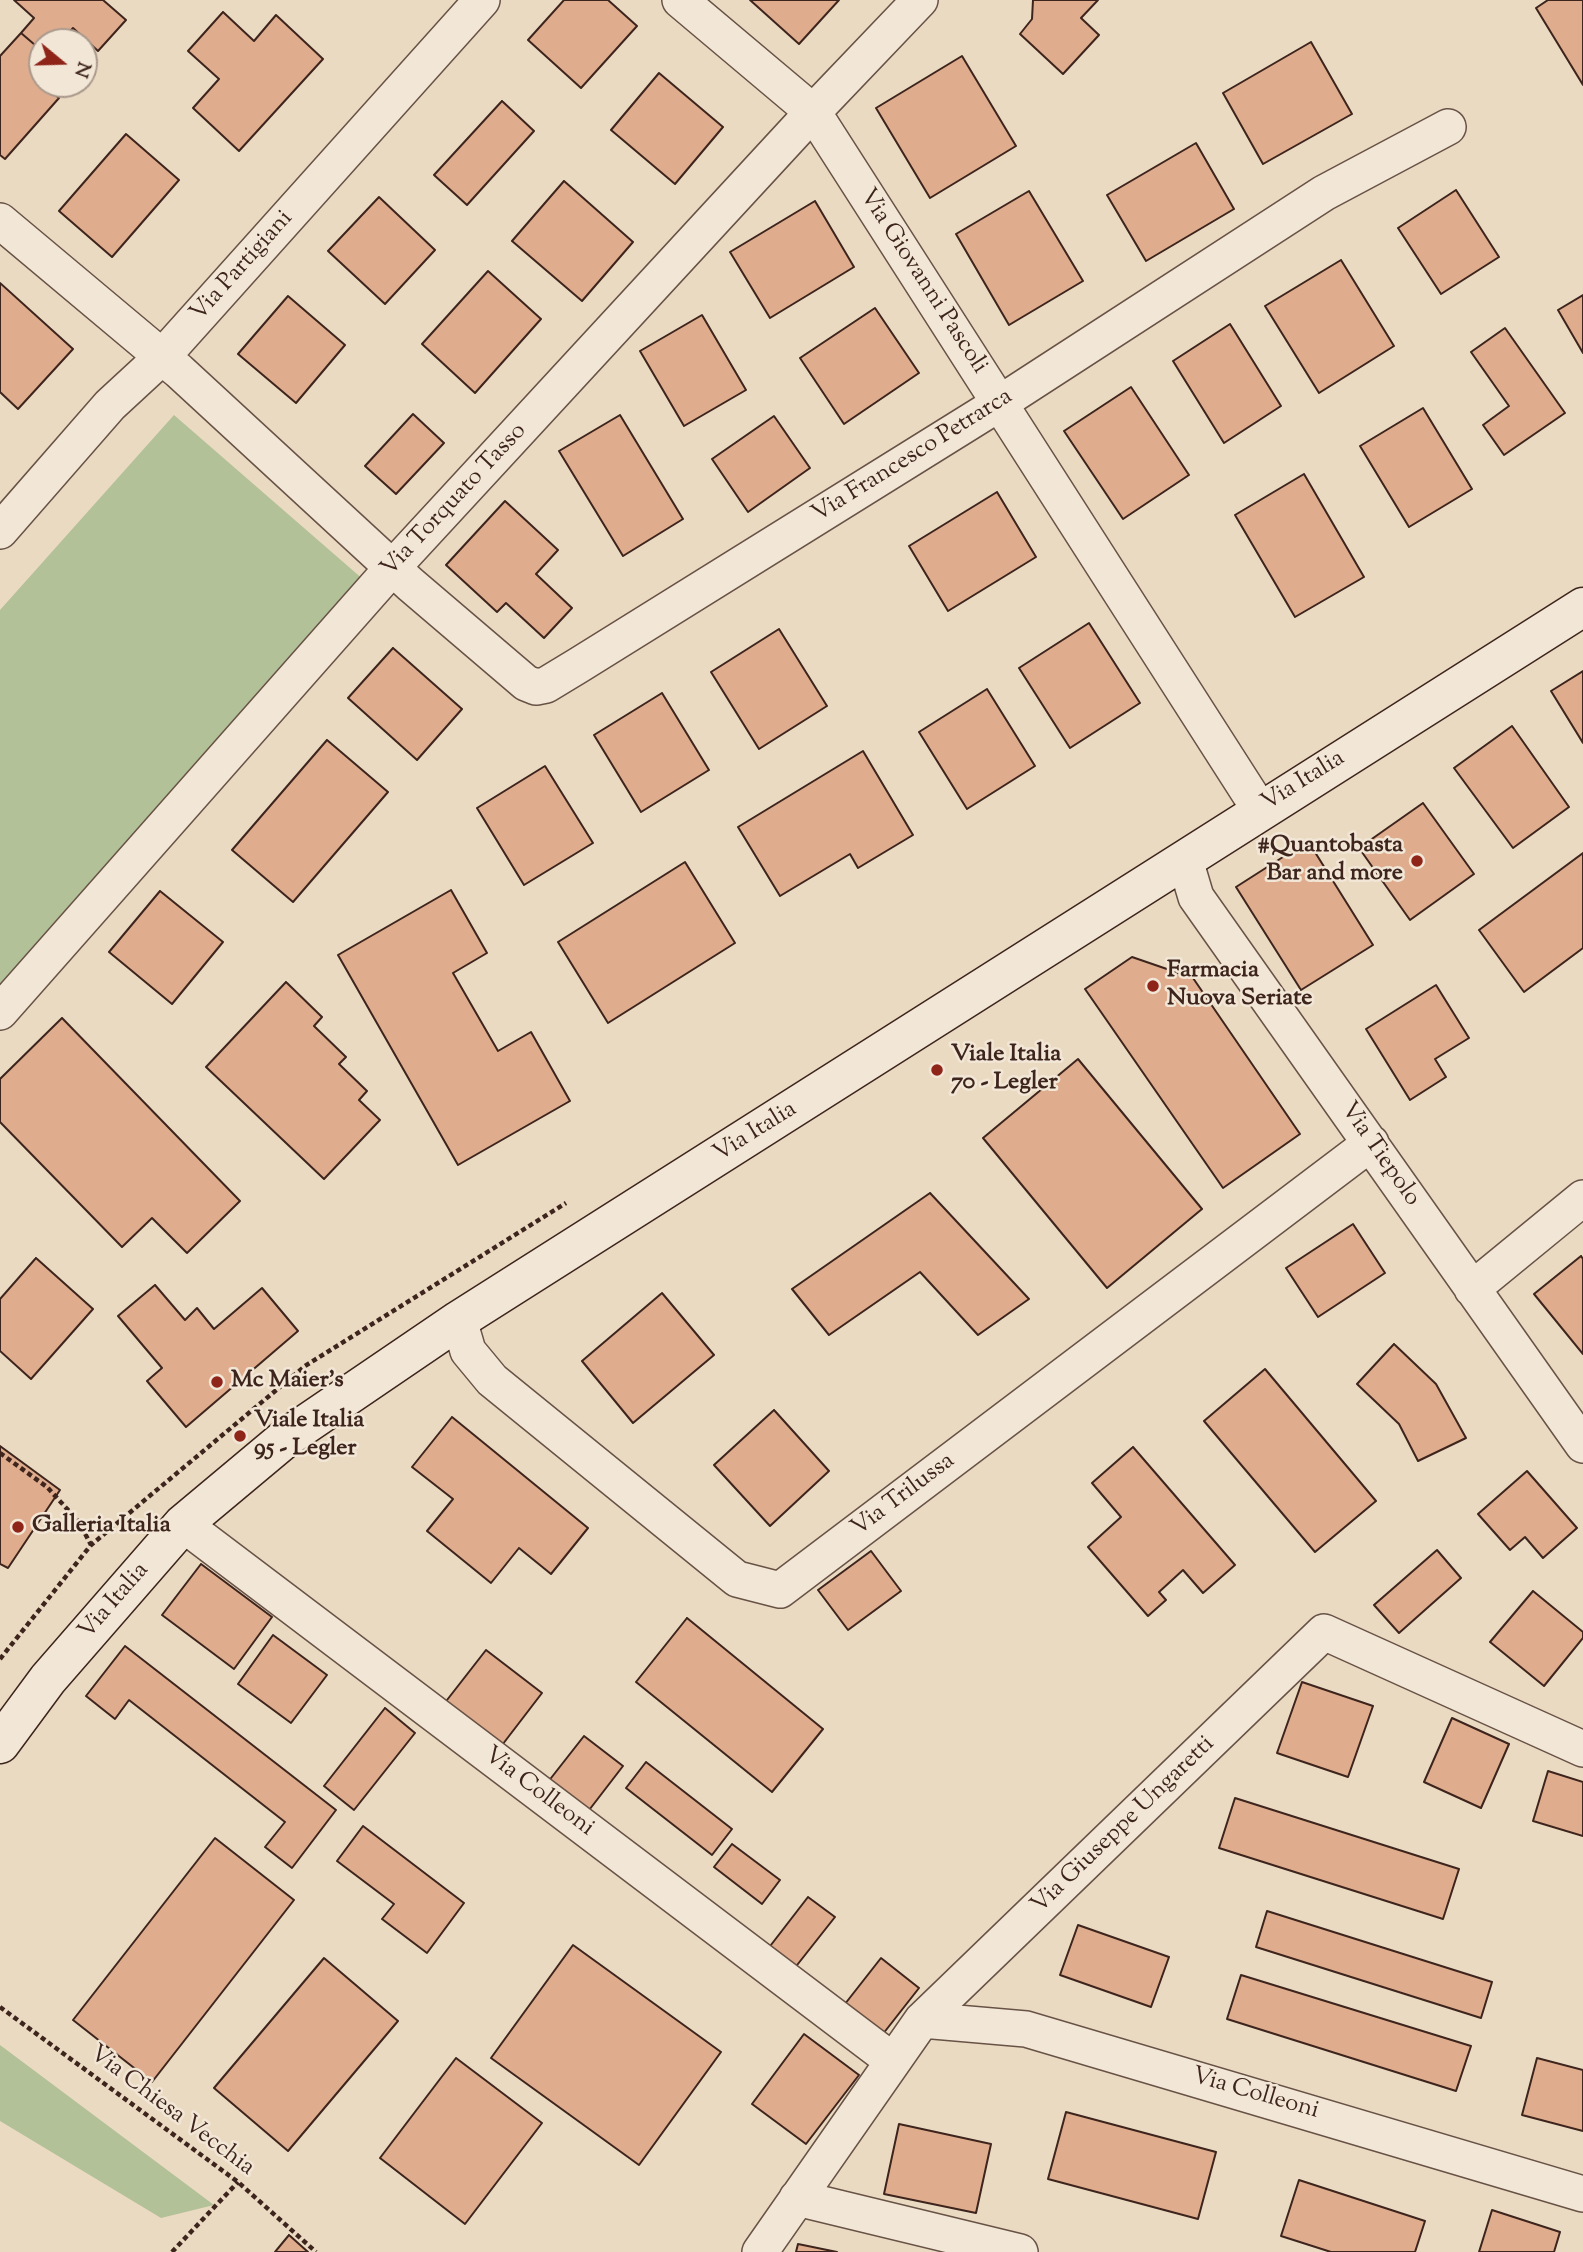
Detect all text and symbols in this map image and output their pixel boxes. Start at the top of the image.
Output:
north arrow [28,28,98,98]
text: N [66,58,97,81]
street label: Via Giovanni Pascoli [851,184,993,380]
street label: Via Partigiani [186,206,300,328]
street label: Via Francesco Petrarca [807,384,1019,530]
street label: Via Torquato Tasso [376,418,534,584]
street label: Via Italia [1257,745,1351,819]
place label: #Quantobasta Bar and more [1257,833,1403,889]
marker: #Quantobasta Bar and more [1409,853,1425,869]
place label: Farmacia Nuova Seriate [1167,958,1313,1014]
marker: Farmacia Nuova Seriate [1145,978,1161,994]
place label: Viale Italia 70 - Legler [951,1042,1061,1098]
marker: Viale Italia 70 - Legler [929,1062,945,1078]
street label: Via Italia [709,1096,803,1170]
street label: Via Tiepolo [1333,1098,1425,1212]
place label: Mc Maier's [231,1368,344,1396]
marker: Mc Maier's [209,1374,225,1390]
place label: Viale Italia 95 - Legler [254,1408,364,1464]
marker: Viale Italia 95 - Legler [232,1428,248,1444]
street label: Via Trilussa [847,1448,961,1544]
place label: Galleria Italia [32,1513,171,1541]
marker: Galleria Italia [10,1519,26,1535]
street label: Via Italia [74,1558,156,1646]
street label: Via Giuseppe Ungaretti [1026,1731,1222,1921]
street label: Via Colleoni [477,1742,599,1844]
street label: Via Chiesa Vecchia [83,2040,259,2184]
street label: Via Colleoni [1188,2063,1322,2127]

